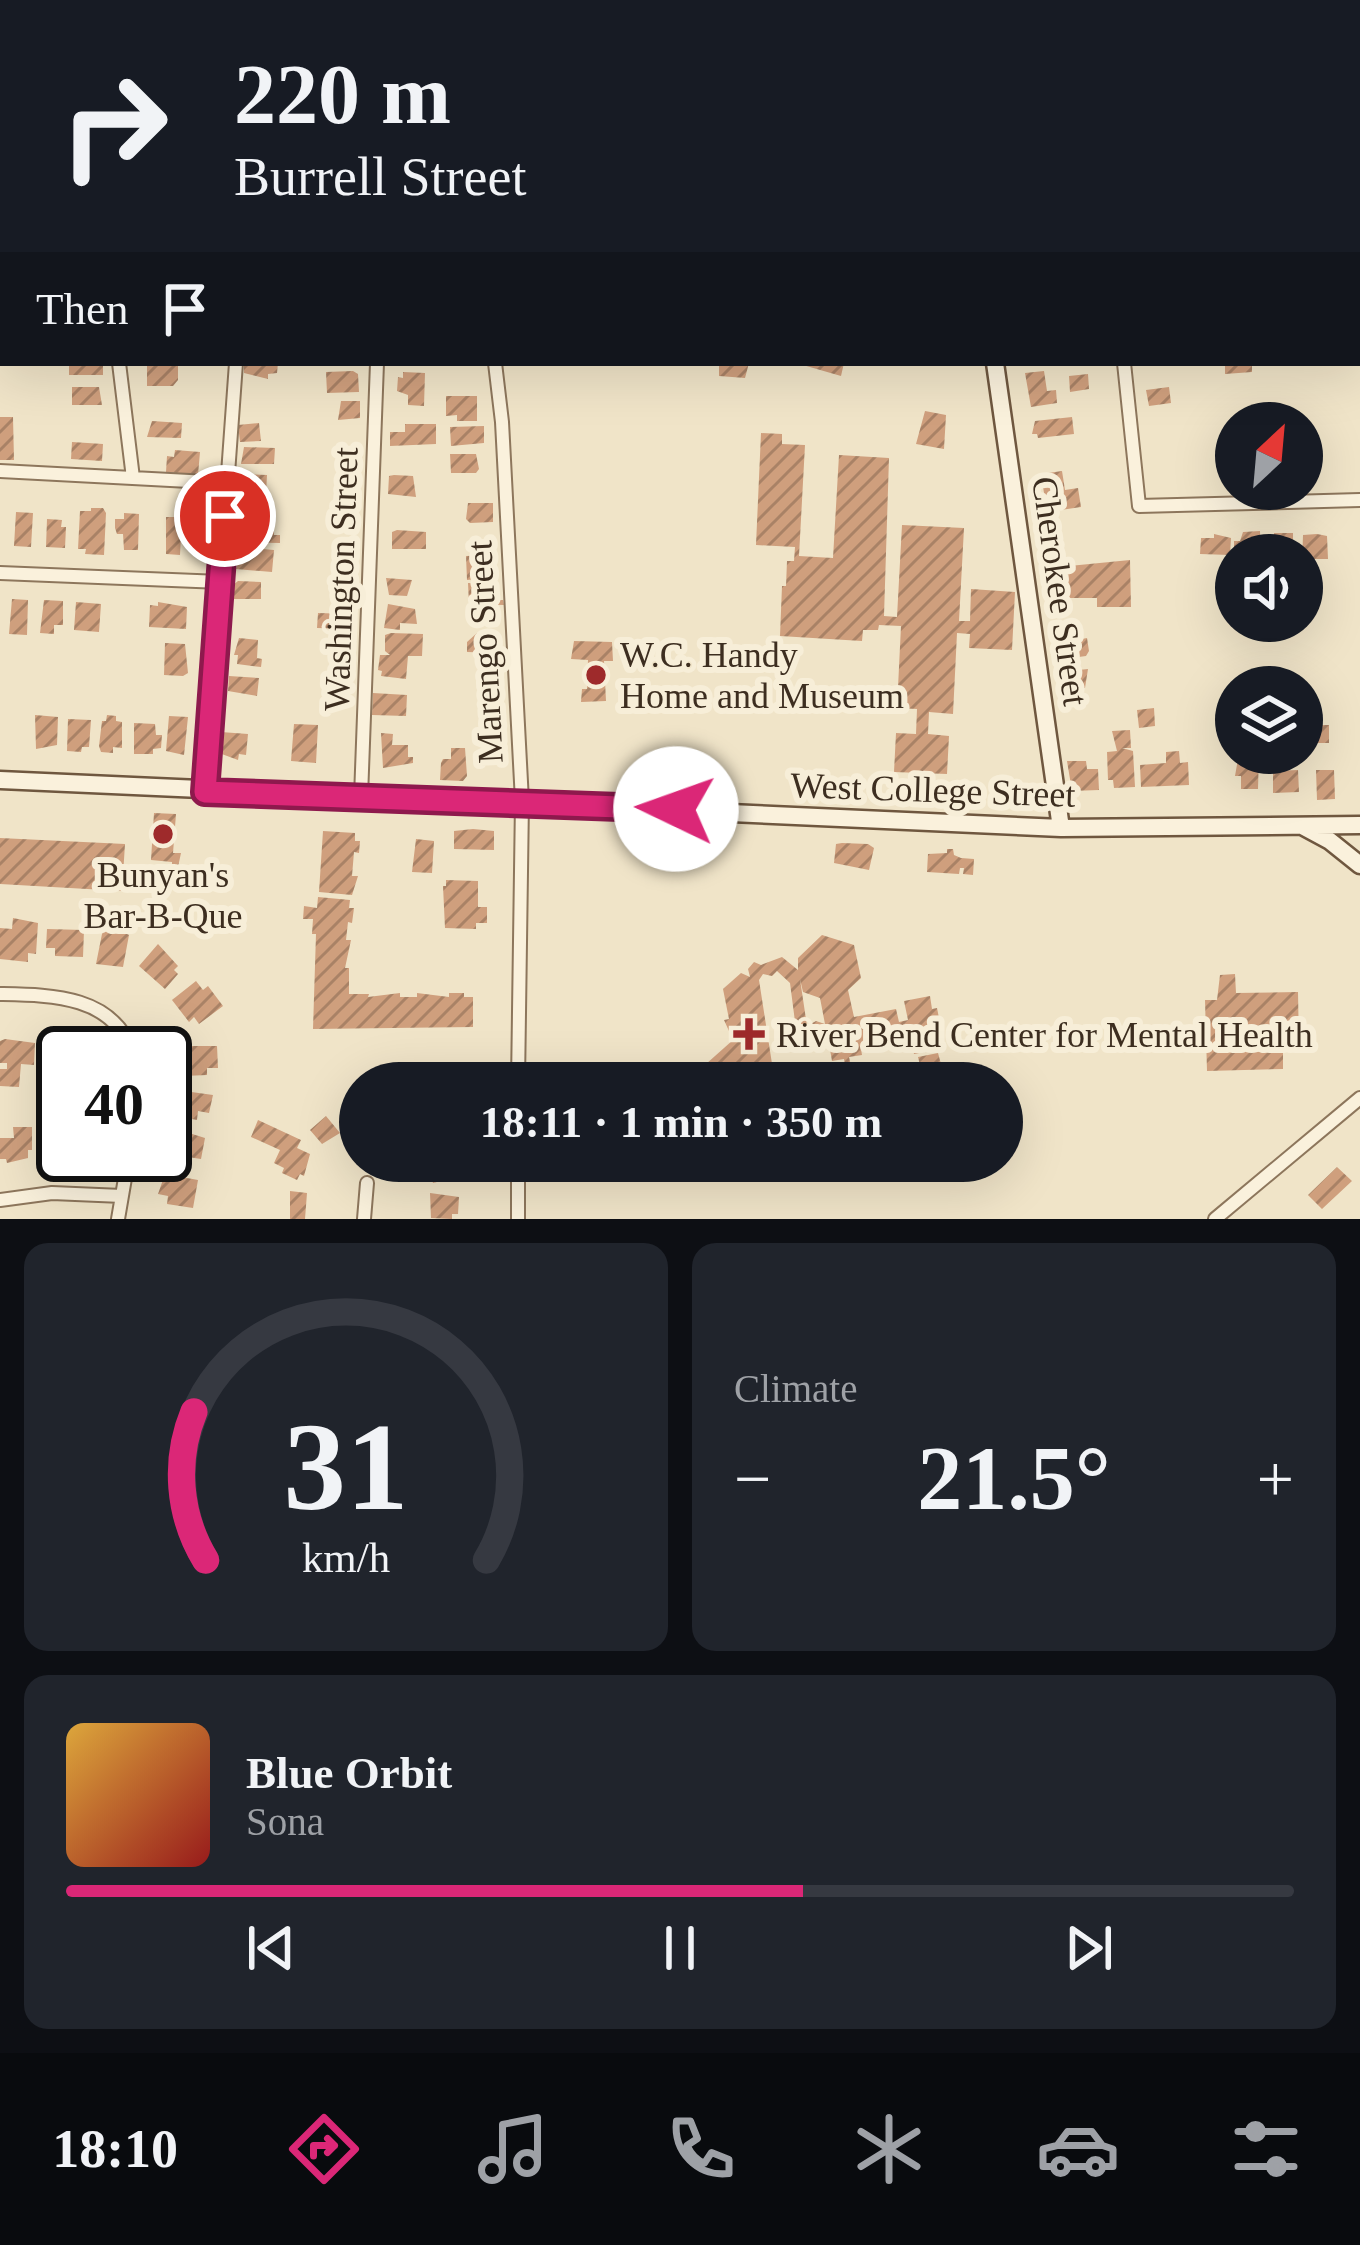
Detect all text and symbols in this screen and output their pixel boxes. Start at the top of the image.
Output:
icon: right [36,48,192,204]
text: 220 m [234,48,451,141]
text: Burrell Street [234,147,526,207]
icon: arrive [152,276,218,342]
text: Then [36,284,128,334]
north arrow [1215,402,1323,510]
map controls [1215,402,1323,774]
street label: Washington Street [316,446,366,712]
pin [174,465,276,567]
street label: Cherokee Street [1024,474,1096,708]
icon: arrive [192,483,258,549]
button: sound [1215,534,1323,642]
street label: Marengo Street [459,540,511,764]
place label: W.C. Handy Home and Museum [620,635,904,716]
marker: W.C. Handy Home and Museum [583,662,609,688]
button: layers [1215,666,1323,774]
position arrow [613,746,739,872]
street label: West College Street [790,765,1076,815]
marker: Bunyan's Bar-B-Que [150,821,176,847]
place label: Bunyan's Bar-B-Que [83,855,243,936]
place label: River Bend Center for Mental Health [776,1015,1313,1055]
marker: River Bend Center for Mental Health [733,1018,765,1050]
speed limit sign: 40 [36,1026,192,1182]
text: 18:11 · 1 min · 350 m [480,1097,882,1147]
text: Climate [734,1367,857,1410]
text: 31 [284,1398,408,1536]
text: 21.5° [917,1429,1111,1528]
text: − [734,1442,771,1515]
text: + [1257,1442,1294,1515]
text: km/h [302,1534,390,1581]
text: Blue Orbit [246,1748,452,1798]
text: Sona [246,1800,324,1843]
icon: previous [238,1915,304,1981]
icon: pause [647,1915,713,1981]
icon: next [1056,1915,1122,1981]
icon: directions [282,2107,366,2191]
icon: music [471,2107,555,2191]
icon: phone [659,2107,743,2191]
icon: climate [847,2107,931,2191]
icon: car [1036,2107,1120,2191]
icon: filters [1224,2107,1308,2191]
text: 18:10 [52,2119,178,2179]

